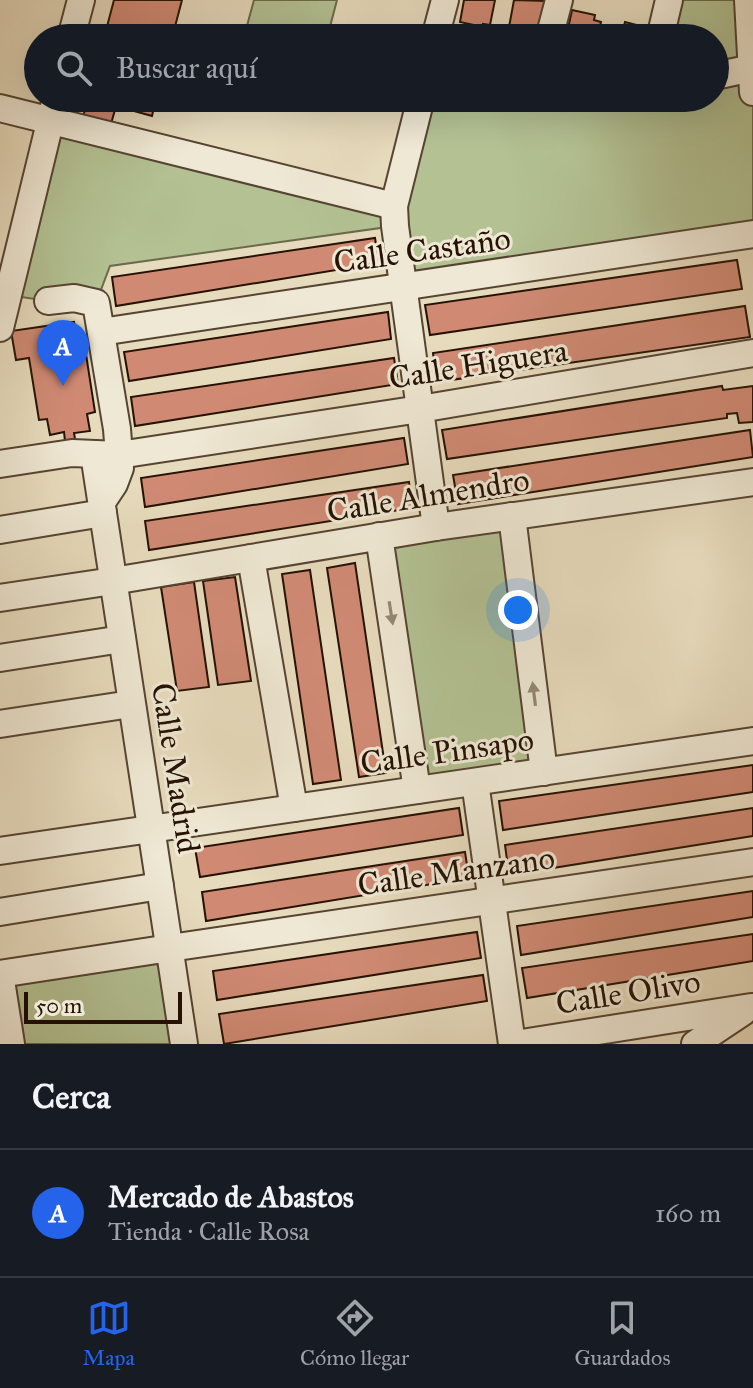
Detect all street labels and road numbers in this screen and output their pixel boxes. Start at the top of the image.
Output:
street label: Calle Castaño [331,219,513,282]
street label: Calle Higuera [386,331,571,398]
street label: Calle Almendro [324,460,532,531]
street label: Calle Madrid [143,680,208,856]
street label: Calle Pinsapo [358,720,536,783]
street label: Calle Manzano [355,838,557,905]
street label: Calle Olivo [553,962,703,1023]

